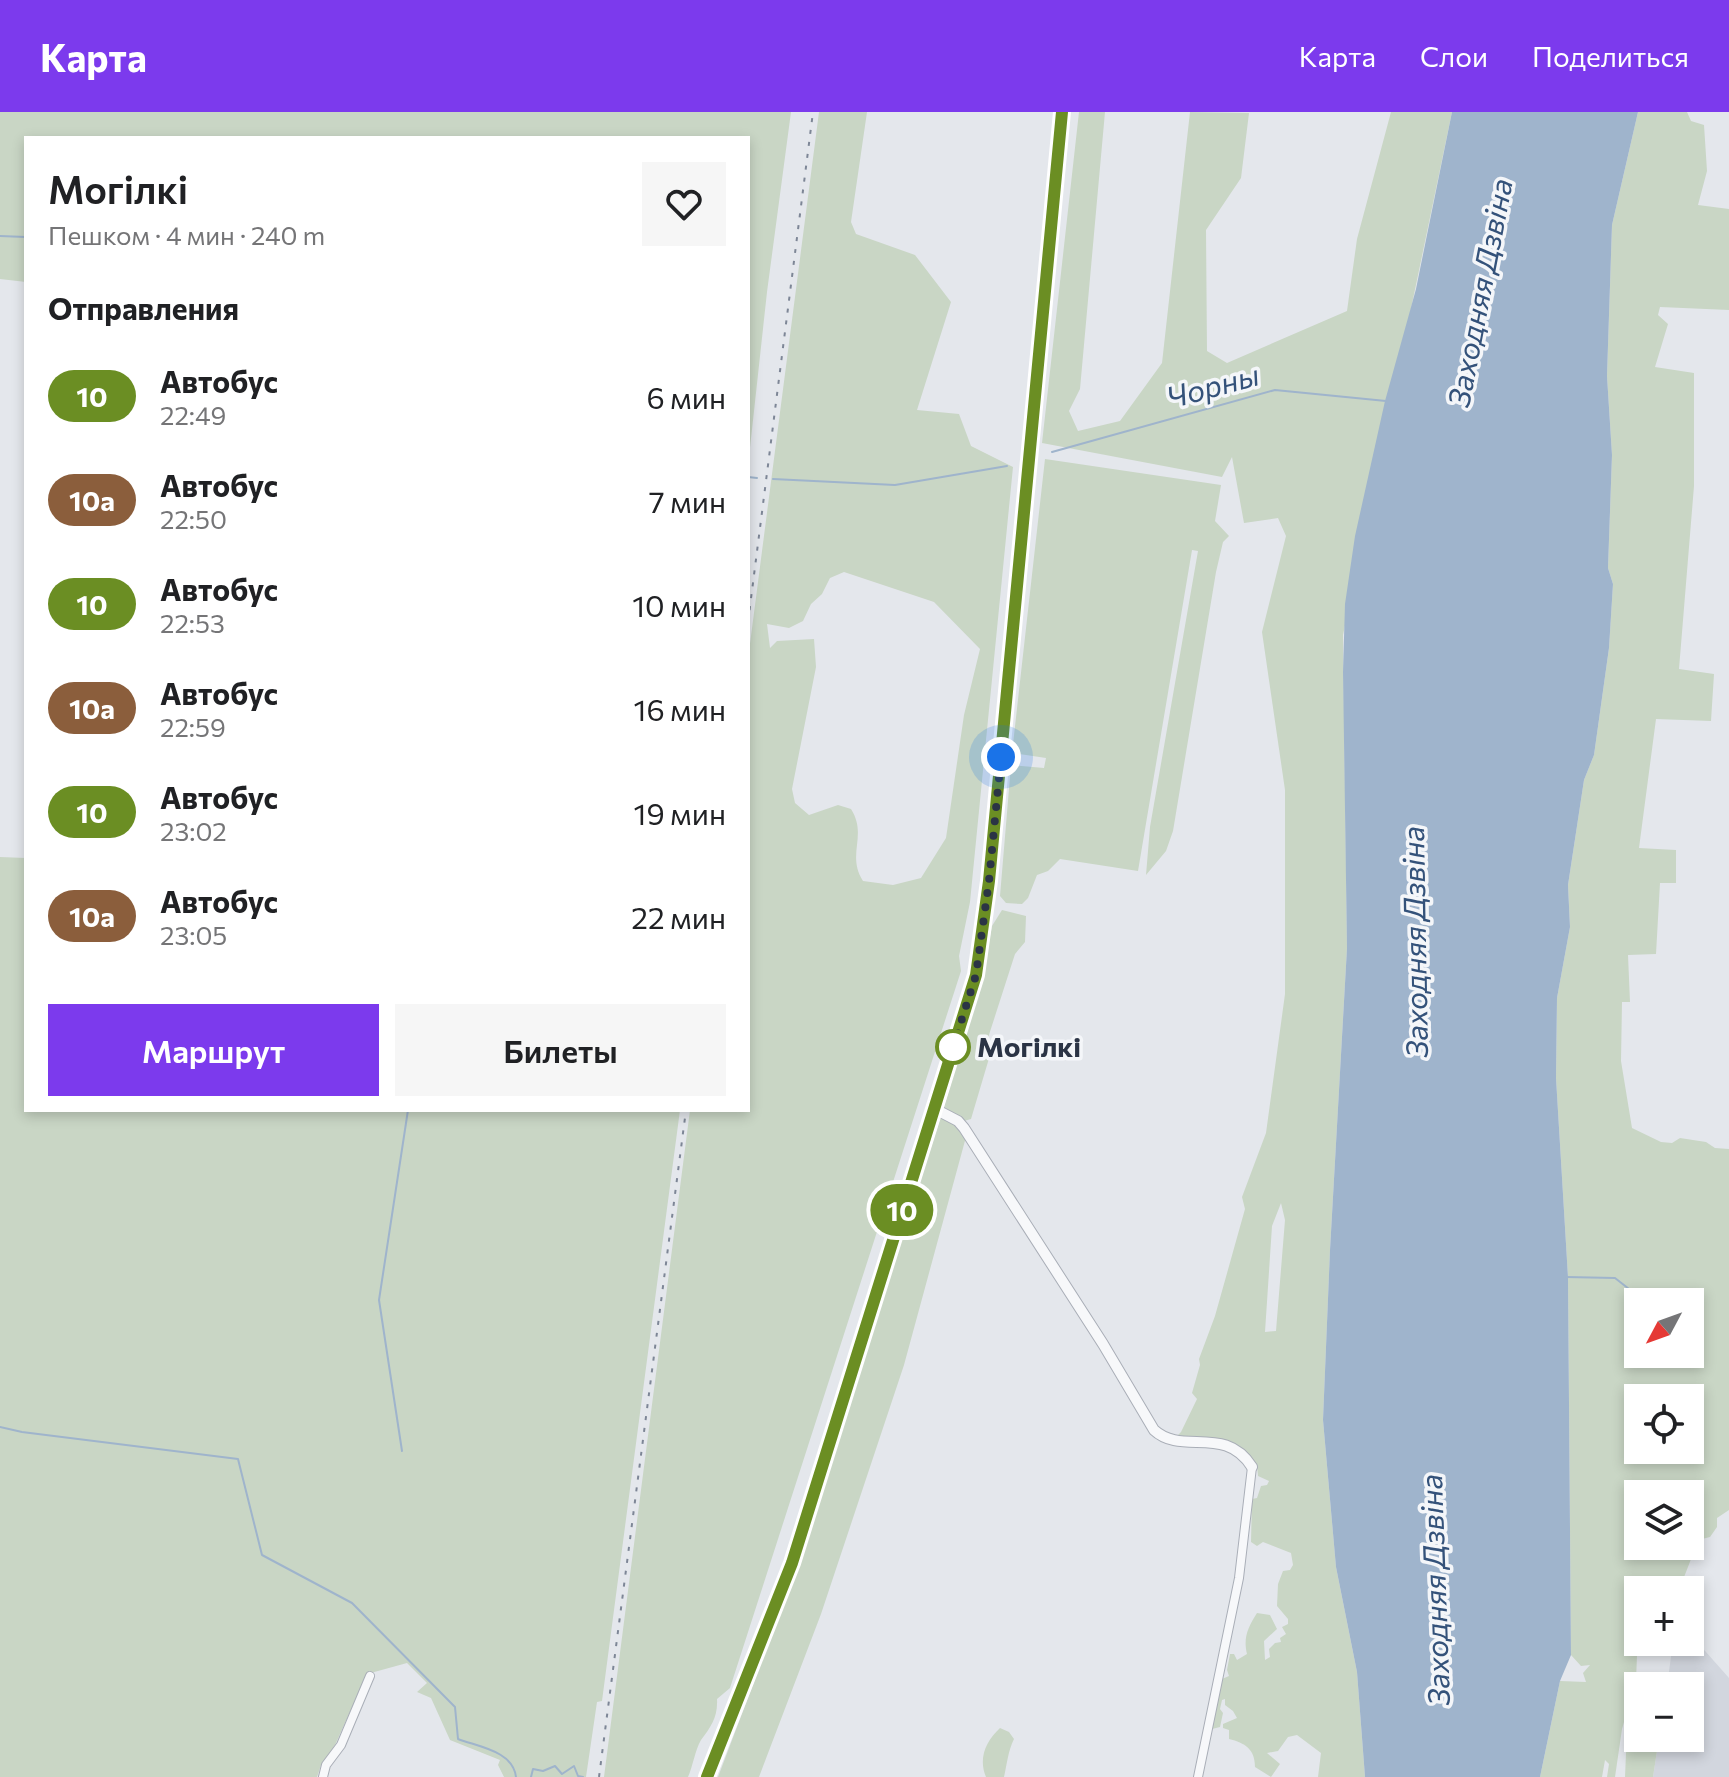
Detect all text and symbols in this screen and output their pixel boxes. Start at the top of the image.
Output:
text: Карта [40,33,147,80]
text: Карта [1299,39,1376,73]
text: Слои [1420,39,1488,73]
text: Поделиться [1532,39,1689,73]
button: heart [642,162,726,246]
text: Могілкі [48,165,188,212]
water label: Заходняя Дзвіна [1438,175,1519,410]
text: Пешком · 4 мин · 240 m [48,219,325,250]
text: Отправления [48,289,239,326]
water label: Чорны [1162,354,1263,415]
text: Автобус [160,362,278,399]
text: 6 мин [646,378,726,415]
text: 10 [76,379,108,413]
text: 22:49 [160,399,226,430]
text: Автобус [160,466,278,503]
text: 7 мин [649,482,726,519]
text: 10а [69,483,115,517]
text: 22:50 [160,503,227,534]
text: Автобус [160,570,278,607]
text: 10 мин [632,586,726,623]
text: 10 [76,587,108,621]
text: 22:53 [160,607,225,638]
text: Автобус [160,674,278,711]
text: 16 мин [634,690,726,727]
text: 10а [69,691,115,725]
text: 22:59 [160,711,226,742]
your location [981,737,1021,777]
text: Автобус [160,778,278,815]
text: 19 мин [634,794,726,831]
text: 10 [76,795,108,829]
text: 23:02 [160,815,227,846]
water label: Заходняя Дзвіна [1393,826,1434,1058]
text: Автобус [160,882,278,919]
text: 22 мин [631,898,726,935]
text: 10а [69,899,115,933]
text: 23:05 [160,919,227,950]
button: Маршрут [48,1004,379,1096]
button: Билеты [395,1004,726,1096]
place label: Могілкі [977,1029,1081,1063]
marker: Могілкі [936,1030,970,1064]
line badge: 10 [866,1184,938,1236]
text: 10 [886,1193,918,1227]
north arrow [1624,1288,1704,1368]
map controls [1624,1288,1704,1752]
button: locate [1624,1384,1704,1464]
water label: Заходняя Дзвіна [1411,1474,1456,1707]
button: layers [1624,1480,1704,1560]
button: + [1624,1576,1704,1656]
button: − [1624,1672,1704,1752]

